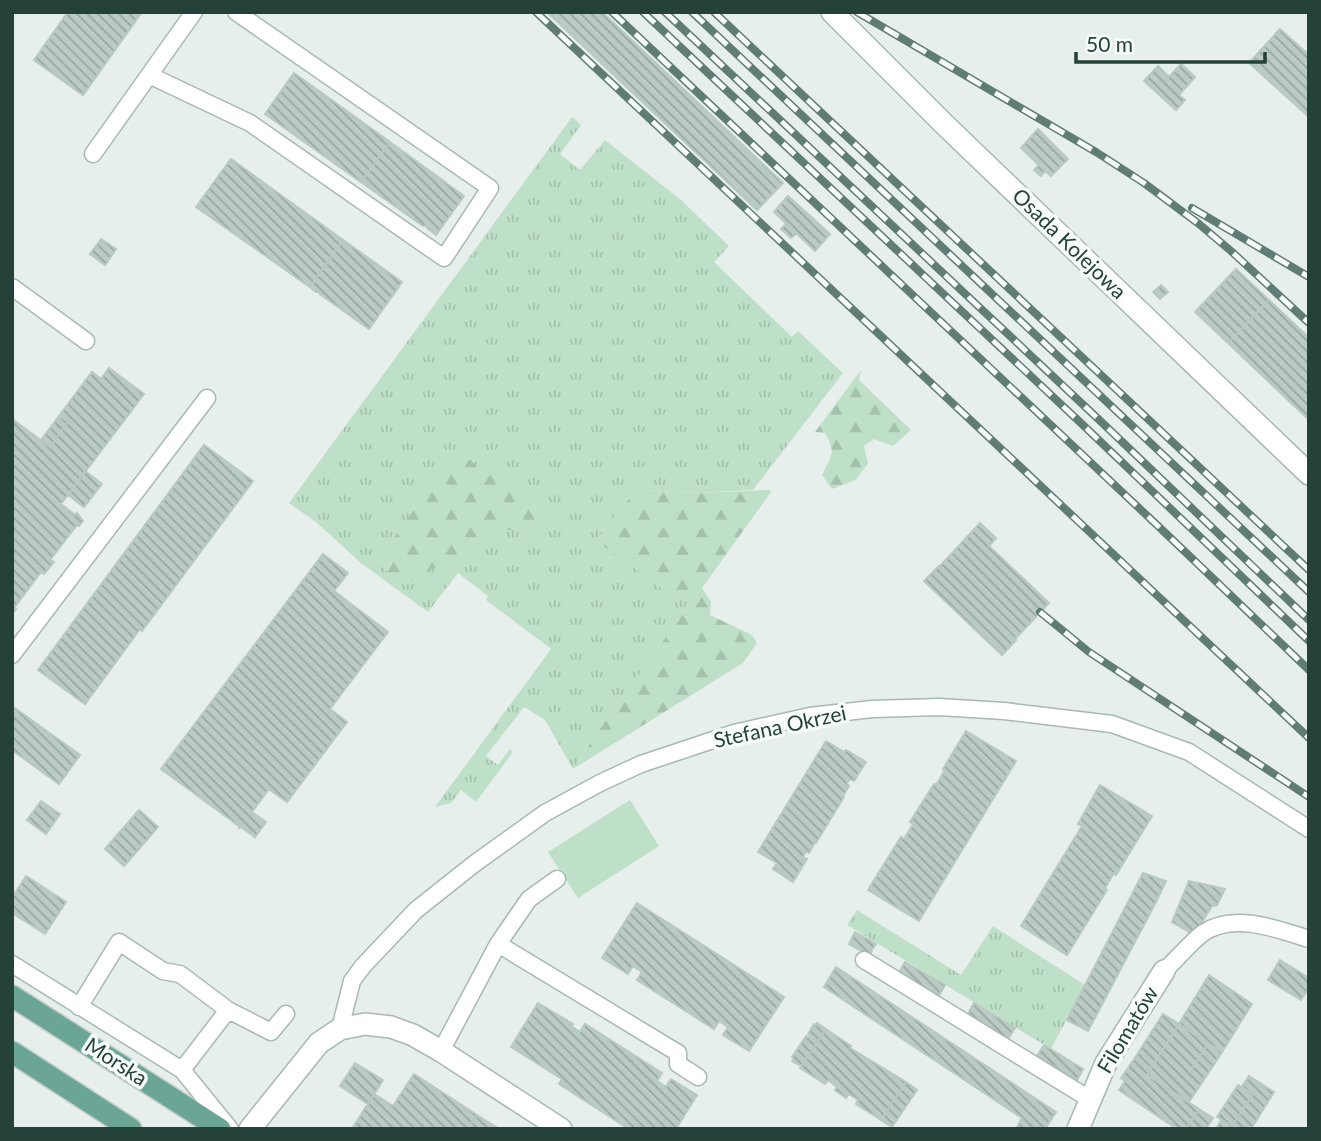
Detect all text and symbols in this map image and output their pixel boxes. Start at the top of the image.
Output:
scale bar [1076,21,1265,65]
text: 50 m [1086,31,1133,56]
street label: Osada Kolejowa [1008,182,1132,303]
street label: Stefana Okrzei [711,699,848,752]
street label: Filomatów [1091,981,1163,1077]
street label: Morska [81,1032,153,1090]

